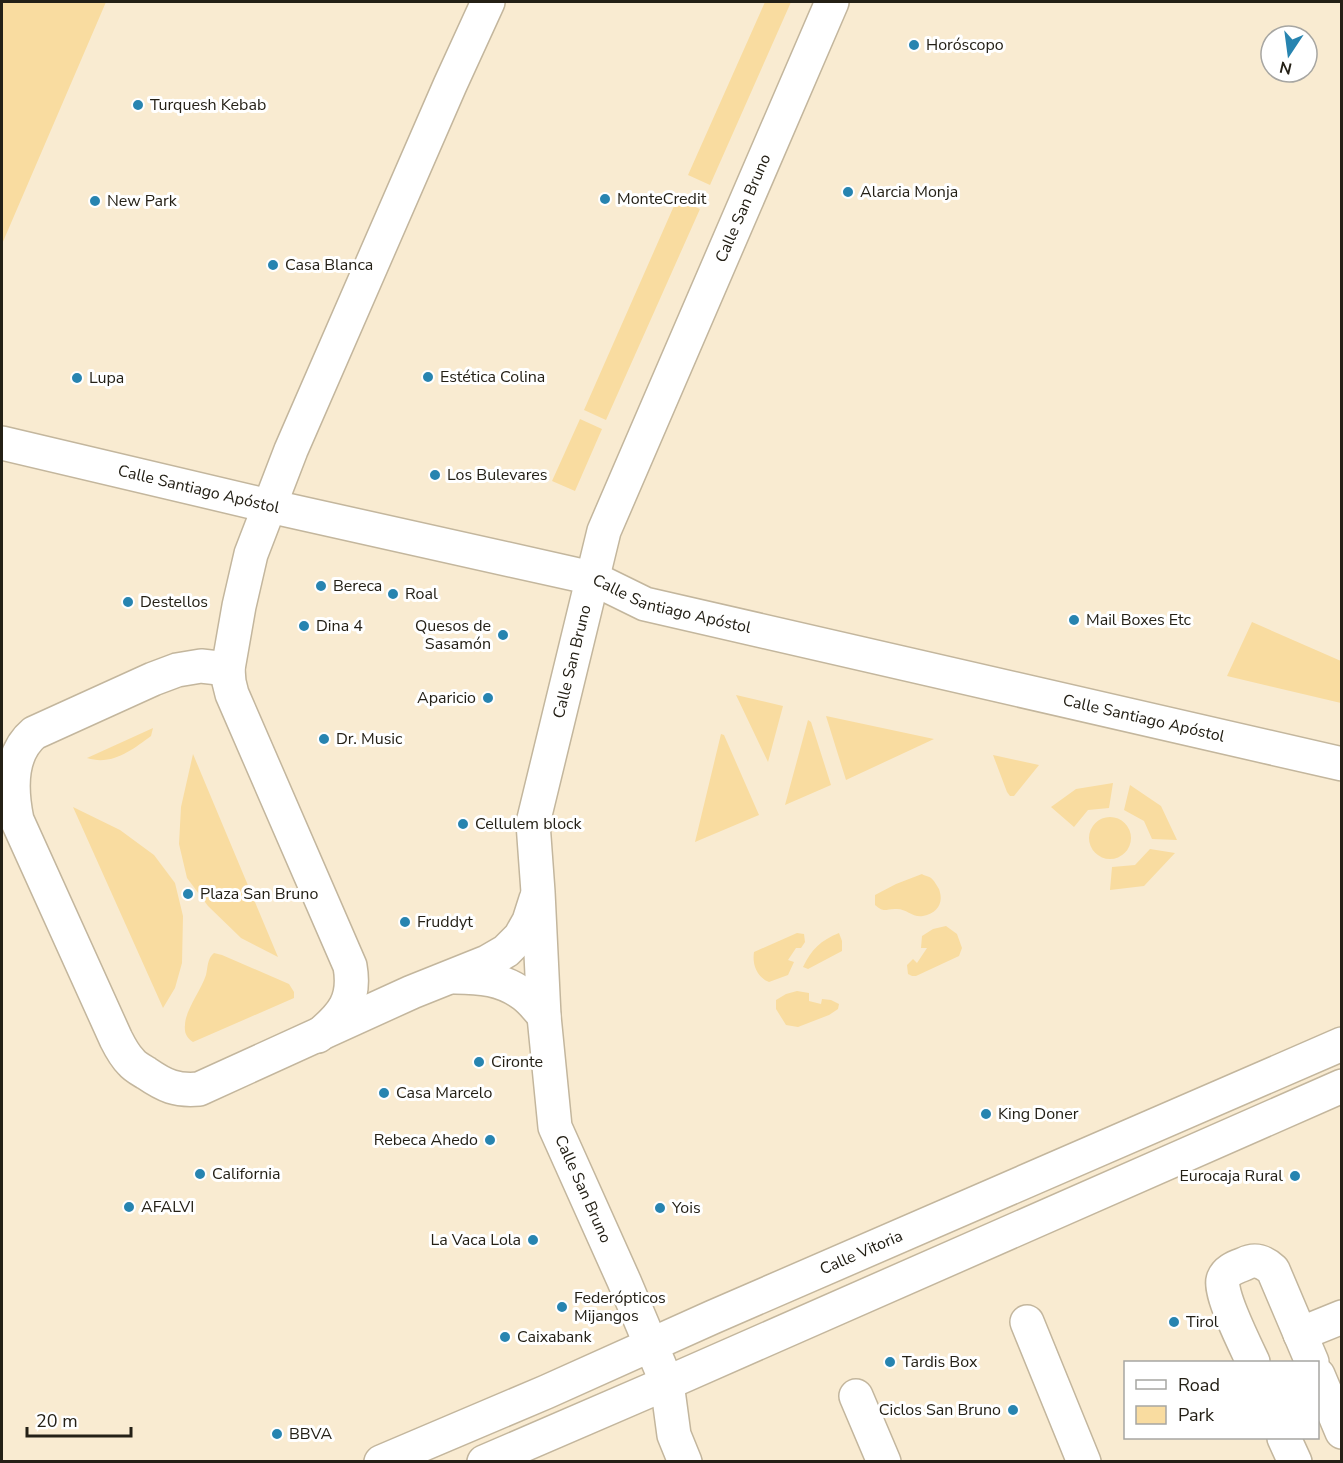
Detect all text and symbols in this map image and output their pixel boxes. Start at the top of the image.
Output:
north arrow [1259,24,1319,84]
place label: Horóscopo [926,34,1004,56]
marker: Horóscopo [907,38,921,52]
text: N [1278,56,1294,80]
place label: Turquesh Kebab [150,94,266,116]
marker: Turquesh Kebab [131,98,145,112]
street label: Calle San Bruno [710,150,776,266]
place label: Alarcia Monja [860,181,958,203]
marker: Alarcia Monja [841,185,855,199]
place label: MonteCredit [617,188,707,210]
place label: New Park [107,190,178,212]
marker: MonteCredit [598,192,612,206]
marker: New Park [88,194,102,208]
place label: Casa Blanca [285,254,373,276]
marker: Casa Blanca [266,258,280,272]
place label: Estética Colina [440,366,545,388]
place label: Lupa [89,367,124,389]
marker: Estética Colina [421,370,435,384]
marker: Lupa [70,371,84,385]
street label: Calle Santiago Apóstol [116,460,282,519]
place label: Los Bulevares [447,464,548,486]
marker: Los Bulevares [428,468,442,482]
street label: Calle Santiago Apóstol [589,569,753,639]
place label: Bereca [333,575,382,597]
marker: Bereca [314,579,328,593]
place label: Roal [405,583,438,605]
marker: Roal [386,587,400,601]
place label: Destellos [140,591,208,613]
marker: Destellos [121,595,135,609]
street label: Calle San Bruno [548,603,597,721]
place label: Mail Boxes Etc [1086,609,1192,631]
marker: Mail Boxes Etc [1067,613,1081,627]
place label: Dina 4 [316,615,363,637]
place label: Quesos de Sasamón [415,615,491,655]
marker: Dina 4 [297,619,311,633]
marker: Quesos de Sasamón [496,628,510,642]
place label: Aparicio [417,687,476,709]
street label: Calle Santiago Apóstol [1061,689,1227,748]
marker: Aparicio [481,691,495,705]
place label: Dr. Music [336,728,403,750]
marker: Dr. Music [317,732,331,746]
place label: Cellulem block [475,813,582,835]
marker: Cellulem block [456,817,470,831]
place label: Plaza San Bruno [200,883,318,905]
marker: Plaza San Bruno [181,887,195,901]
place label: Fruddyt [417,911,473,933]
marker: Fruddyt [398,915,412,929]
place label: Cironte [491,1051,543,1073]
marker: Cironte [472,1055,486,1069]
place label: Casa Marcelo [396,1082,492,1104]
marker: Casa Marcelo [377,1086,391,1100]
place label: King Doner [998,1103,1079,1125]
marker: King Doner [979,1107,993,1121]
place label: Rebeca Ahedo [374,1129,478,1151]
street label: Calle San Bruno [549,1132,617,1247]
marker: Rebeca Ahedo [483,1133,497,1147]
place label: California [212,1163,280,1185]
place label: Eurocaja Rural [1179,1165,1283,1187]
marker: California [193,1167,207,1181]
marker: Eurocaja Rural [1288,1169,1302,1183]
place label: AFALVI [141,1196,194,1218]
place label: Yois [671,1197,701,1219]
marker: AFALVI [122,1200,136,1214]
marker: Yois [653,1201,667,1215]
street label: Calle Vitoria [817,1225,906,1280]
place label: La Vaca Lola [430,1229,521,1251]
marker: La Vaca Lola [526,1233,540,1247]
place label: Federópticos Mijangos [574,1287,666,1327]
marker: Federópticos Mijangos [555,1300,569,1314]
place label: Tirol [1186,1311,1219,1333]
marker: Tirol [1167,1315,1181,1329]
place label: Caixabank [517,1326,592,1348]
marker: Caixabank [498,1330,512,1344]
place label: Tardis Box [902,1351,978,1373]
marker: Tardis Box [883,1355,897,1369]
legend [1124,1361,1319,1439]
text: Road [1178,1373,1220,1397]
place label: Ciclos San Bruno [879,1399,1001,1421]
scale bar [27,1400,130,1438]
marker: Ciclos San Bruno [1006,1403,1020,1417]
text: Park [1178,1403,1215,1427]
text: 20 m [36,1409,78,1433]
place label: BBVA [289,1423,333,1445]
marker: BBVA [270,1427,284,1441]

